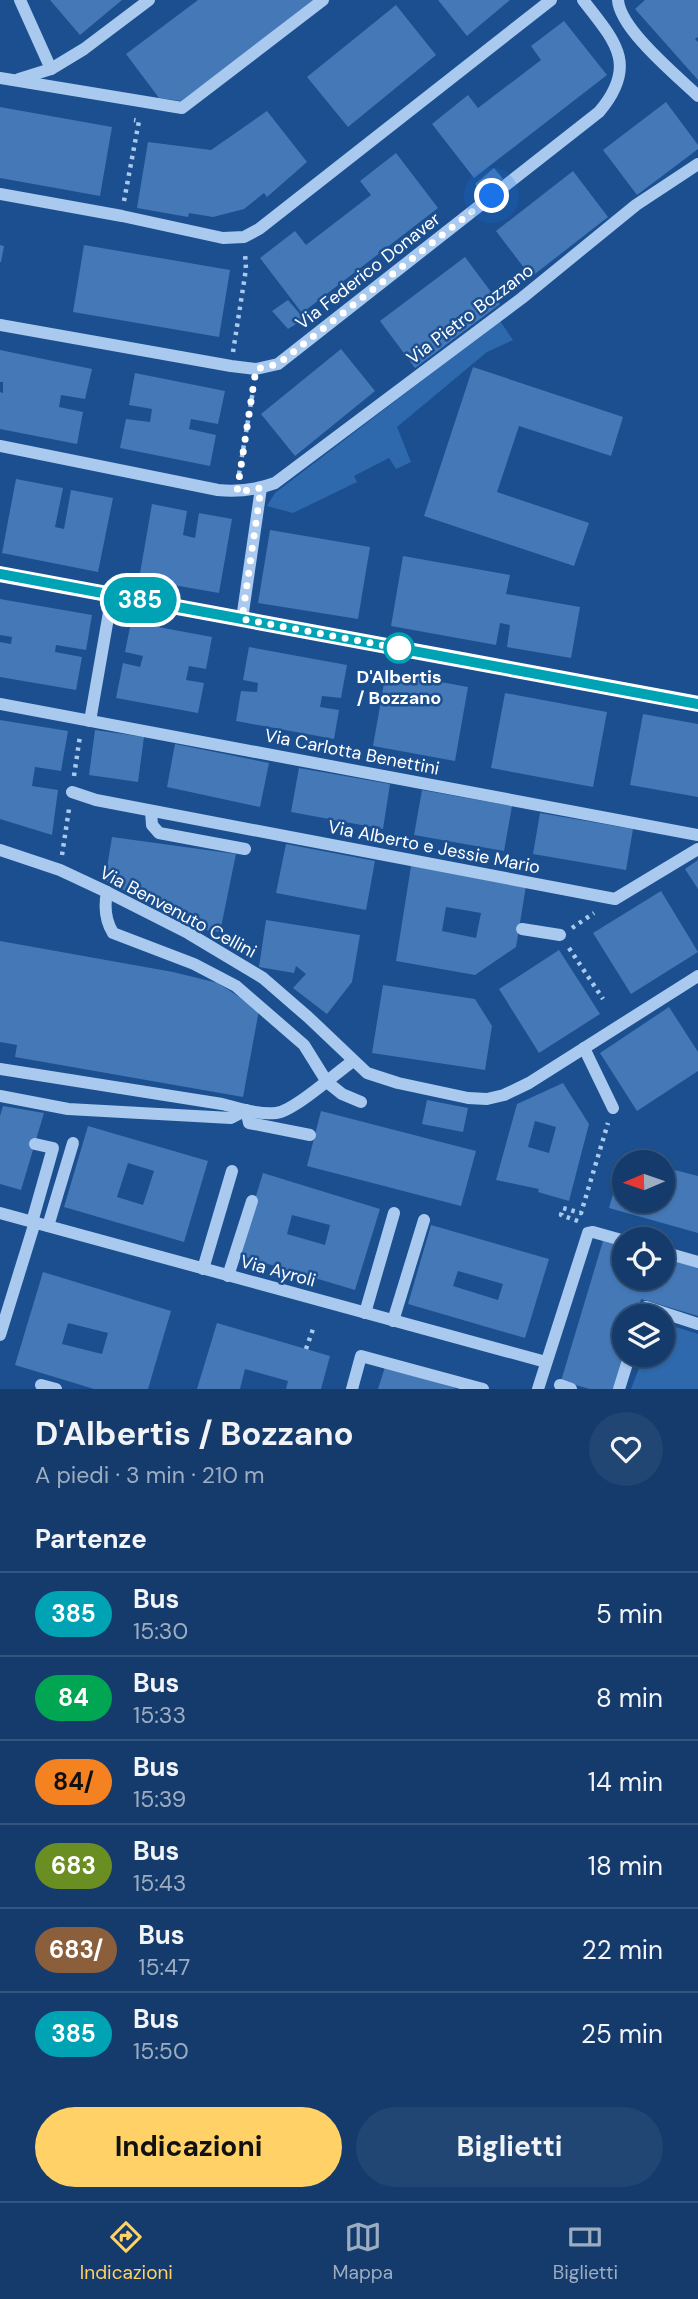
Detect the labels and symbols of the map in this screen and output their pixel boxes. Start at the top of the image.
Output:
your location [474,178,509,213]
street label: Via Federico Donaver [291,207,446,335]
street label: Via Pietro Bozzano [402,258,538,370]
line badge: 385 [100,577,180,623]
marker: D'Albertis / Bozzano [384,633,414,663]
place label: D'Albertis / Bozzano [357,665,441,710]
street label: Via Carlotta Benettini [262,723,442,781]
street label: Via Alberto e Jessie Mario [326,815,542,879]
street label: Via Benvenuto Cellini [95,860,261,964]
north arrow [612,1150,676,1213]
street label: Via Ayroli [238,1249,318,1293]

